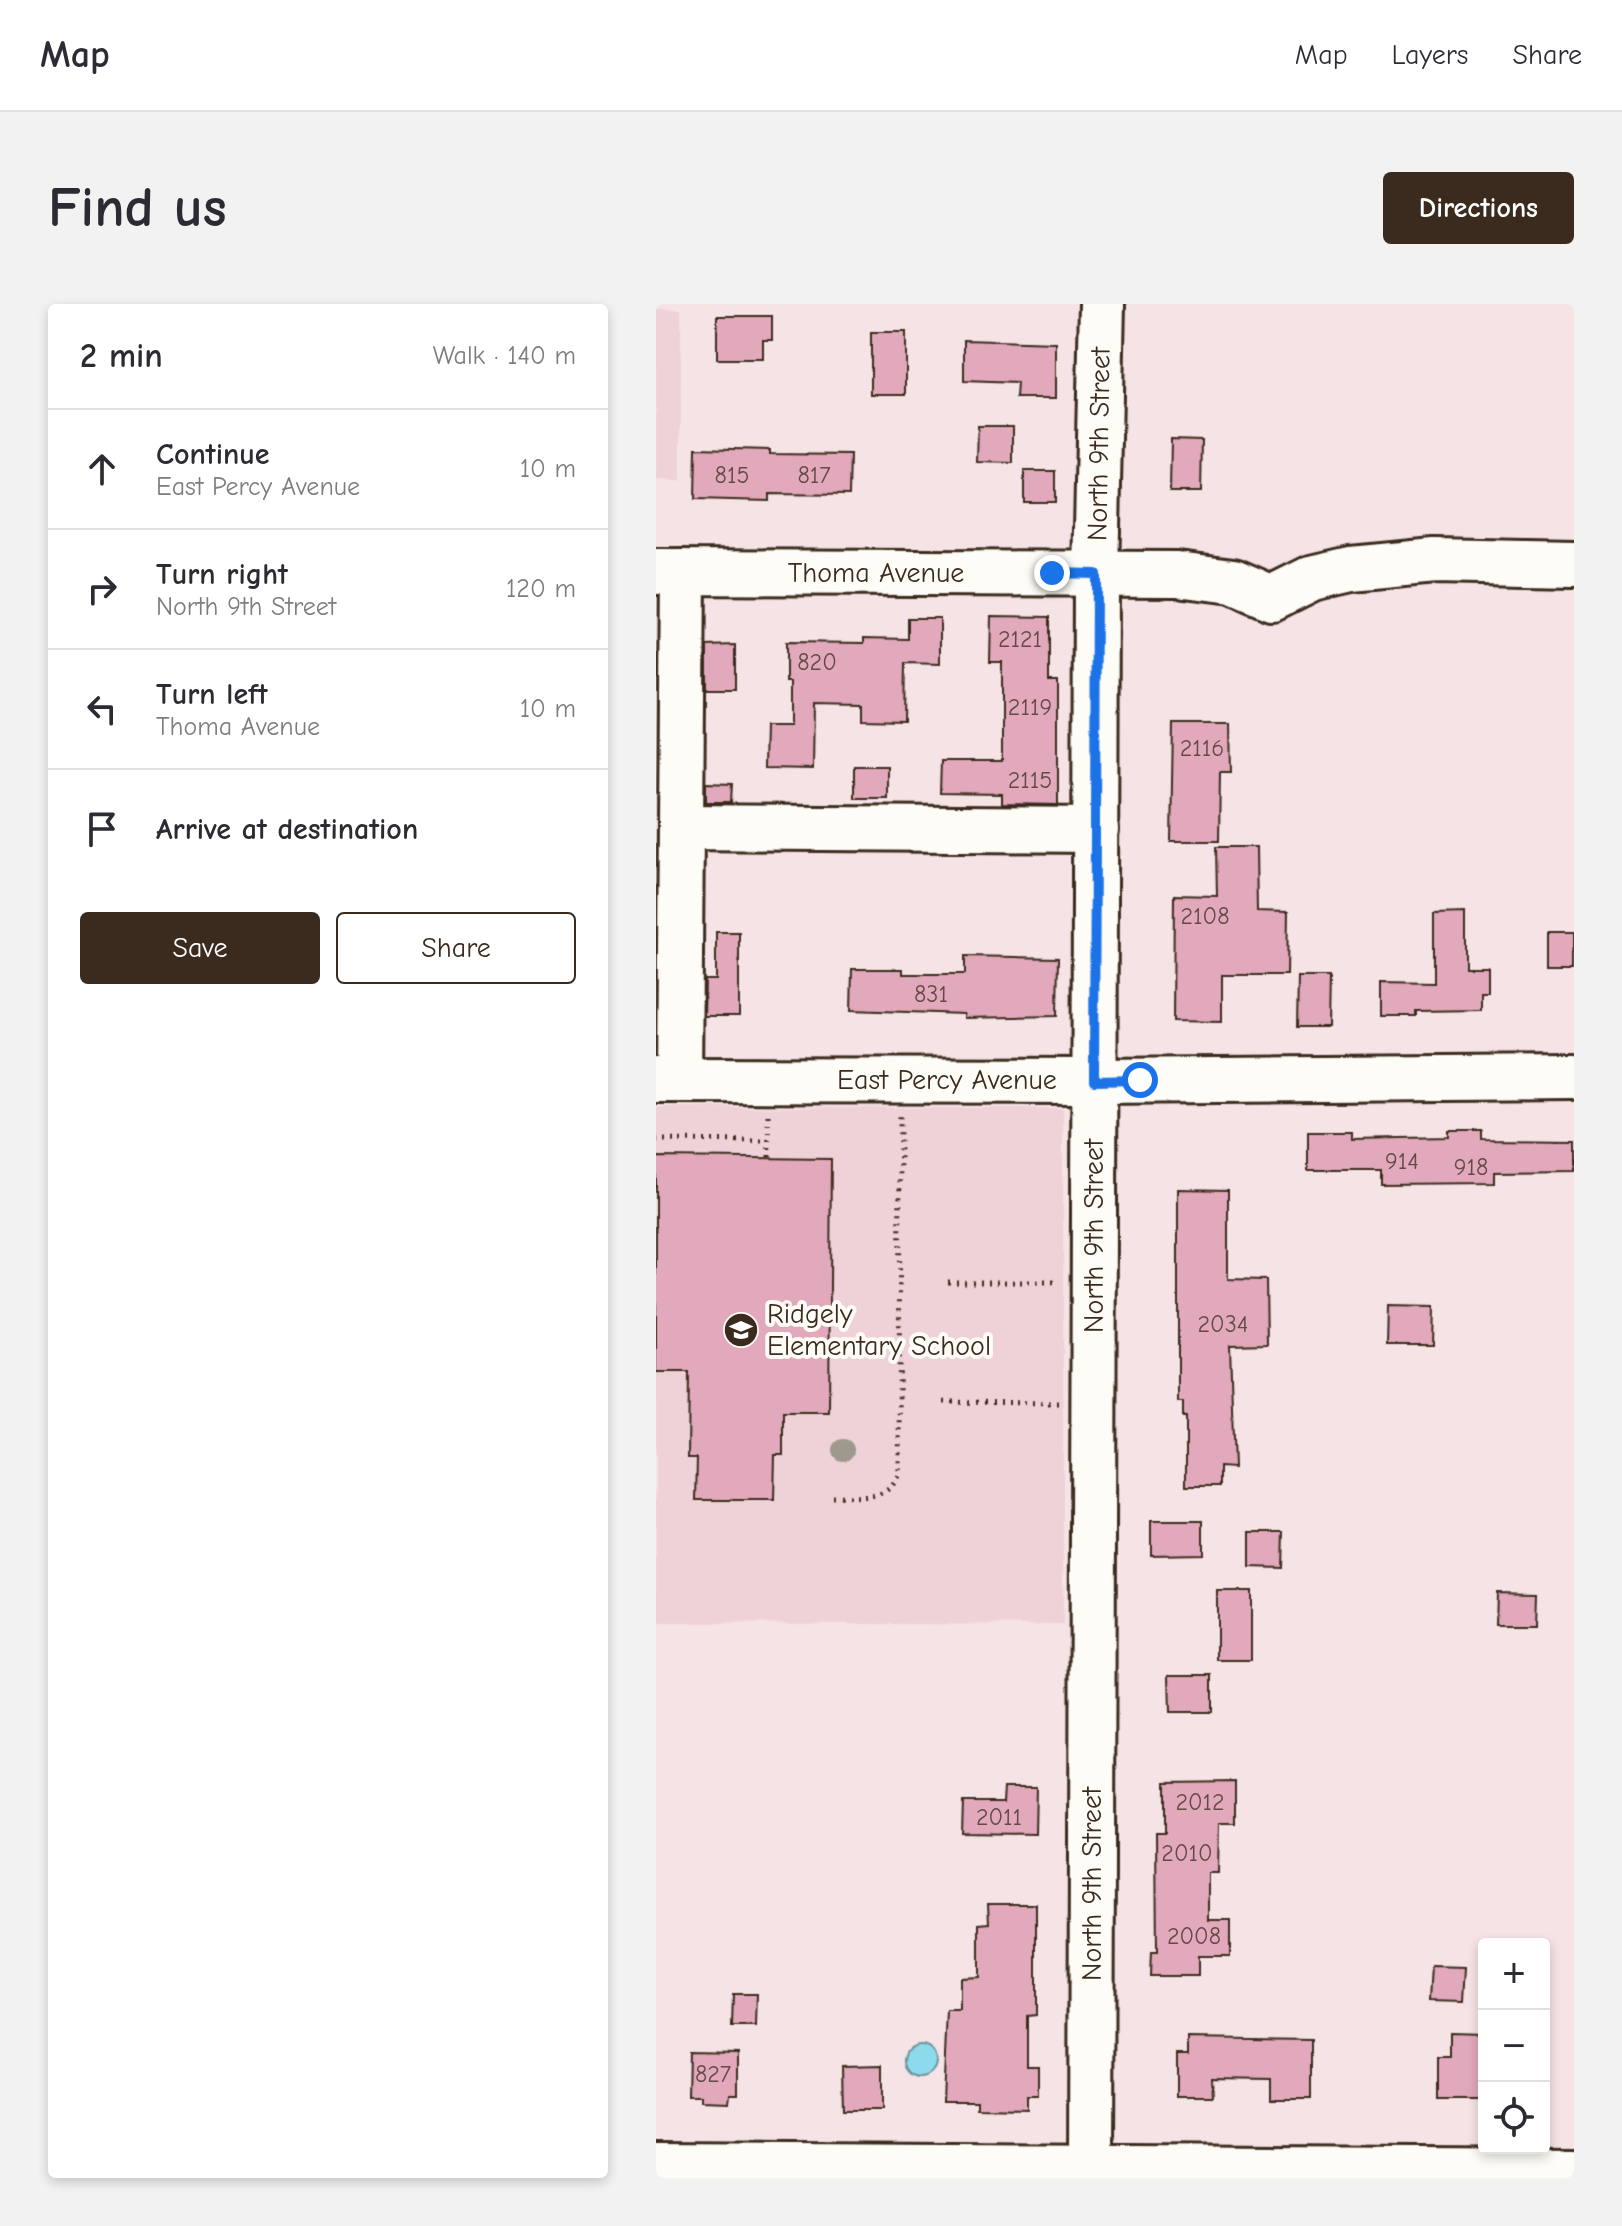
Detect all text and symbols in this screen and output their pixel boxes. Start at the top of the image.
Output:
text: Map [40,33,110,77]
text: Map [1295,39,1348,71]
text: Layers [1392,39,1468,71]
text: Share [1512,39,1582,71]
button: Directions [1383,172,1574,244]
text: Find us [48,176,227,240]
text: 2 min [80,336,163,376]
text: Walk · 140 m [433,341,576,371]
street label: North 9th Street [1081,346,1117,541]
text: Continue [156,437,270,472]
icon: ahead [80,447,124,491]
text: 10 m [520,454,576,484]
house number: 815 [715,461,749,489]
house number: 817 [797,461,831,489]
text: East Percy Avenue [156,472,360,502]
route end [1034,555,1070,591]
text: Turn right [156,557,288,592]
street label: Thoma Avenue [788,557,964,589]
icon: right [80,567,124,611]
text: 120 m [506,574,576,604]
text: North 9th Street [156,592,336,622]
house number: 2121 [998,625,1042,653]
house number: 820 [797,648,837,676]
text: Turn left [156,677,268,712]
icon: left [80,687,124,731]
house number: 2119 [1008,693,1052,721]
text: 10 m [520,694,576,724]
text: Thoma Avenue [156,712,320,742]
house number: 2116 [1180,734,1224,762]
house number: 2115 [1008,766,1052,794]
icon: arrive [80,807,124,851]
text: Arrive at destination [156,812,418,847]
house number: 2108 [1180,902,1230,930]
button: Save [80,912,320,984]
button: Share [336,912,576,984]
house number: 831 [914,980,948,1008]
route start [1122,1062,1158,1098]
street label: East Percy Avenue [837,1064,1057,1096]
street label: North 9th Street [1078,1138,1110,1333]
house number: 914 [1385,1147,1419,1175]
house number: 918 [1454,1153,1488,1181]
place label: Ridgely Elementary School [767,1298,991,1362]
house number: 2034 [1198,1310,1248,1338]
school or university icon: Ridgely Elementary School [722,1311,760,1349]
street label: North 9th Street [1076,1786,1108,1981]
house number: 2012 [1175,1788,1225,1816]
house number: 2011 [976,1803,1022,1831]
house number: 2010 [1161,1839,1213,1867]
house number: 2008 [1167,1922,1221,1950]
map controls [1478,1938,1550,2154]
button: + [1478,1938,1550,2010]
button: − [1478,2010,1550,2082]
house number: 827 [695,2060,731,2088]
button: locate [1478,2082,1550,2154]

